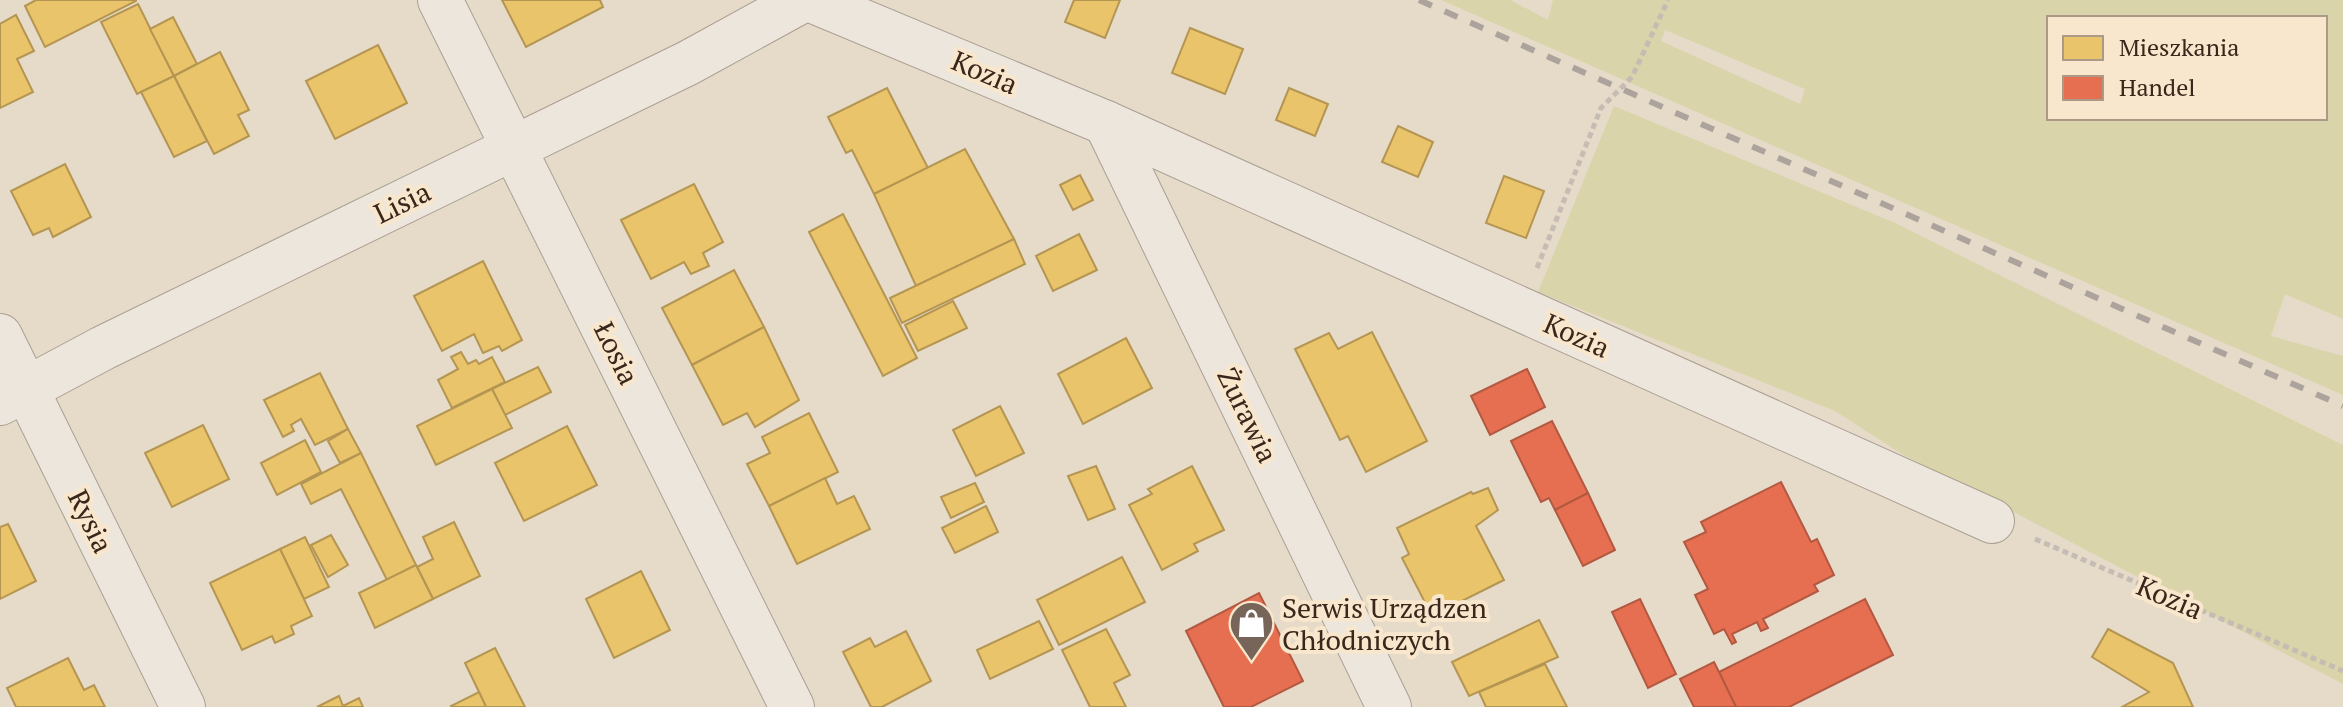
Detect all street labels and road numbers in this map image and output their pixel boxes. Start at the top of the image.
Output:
street label: Kozia [946,42,1024,102]
street label: Lisia [368,173,436,231]
street label: Kozia [1538,304,1616,366]
street label: Łosia [586,315,648,391]
street label: Żurawia [1209,362,1287,468]
street label: Rysia [60,483,122,559]
street label: Kozia [2131,567,2209,627]

